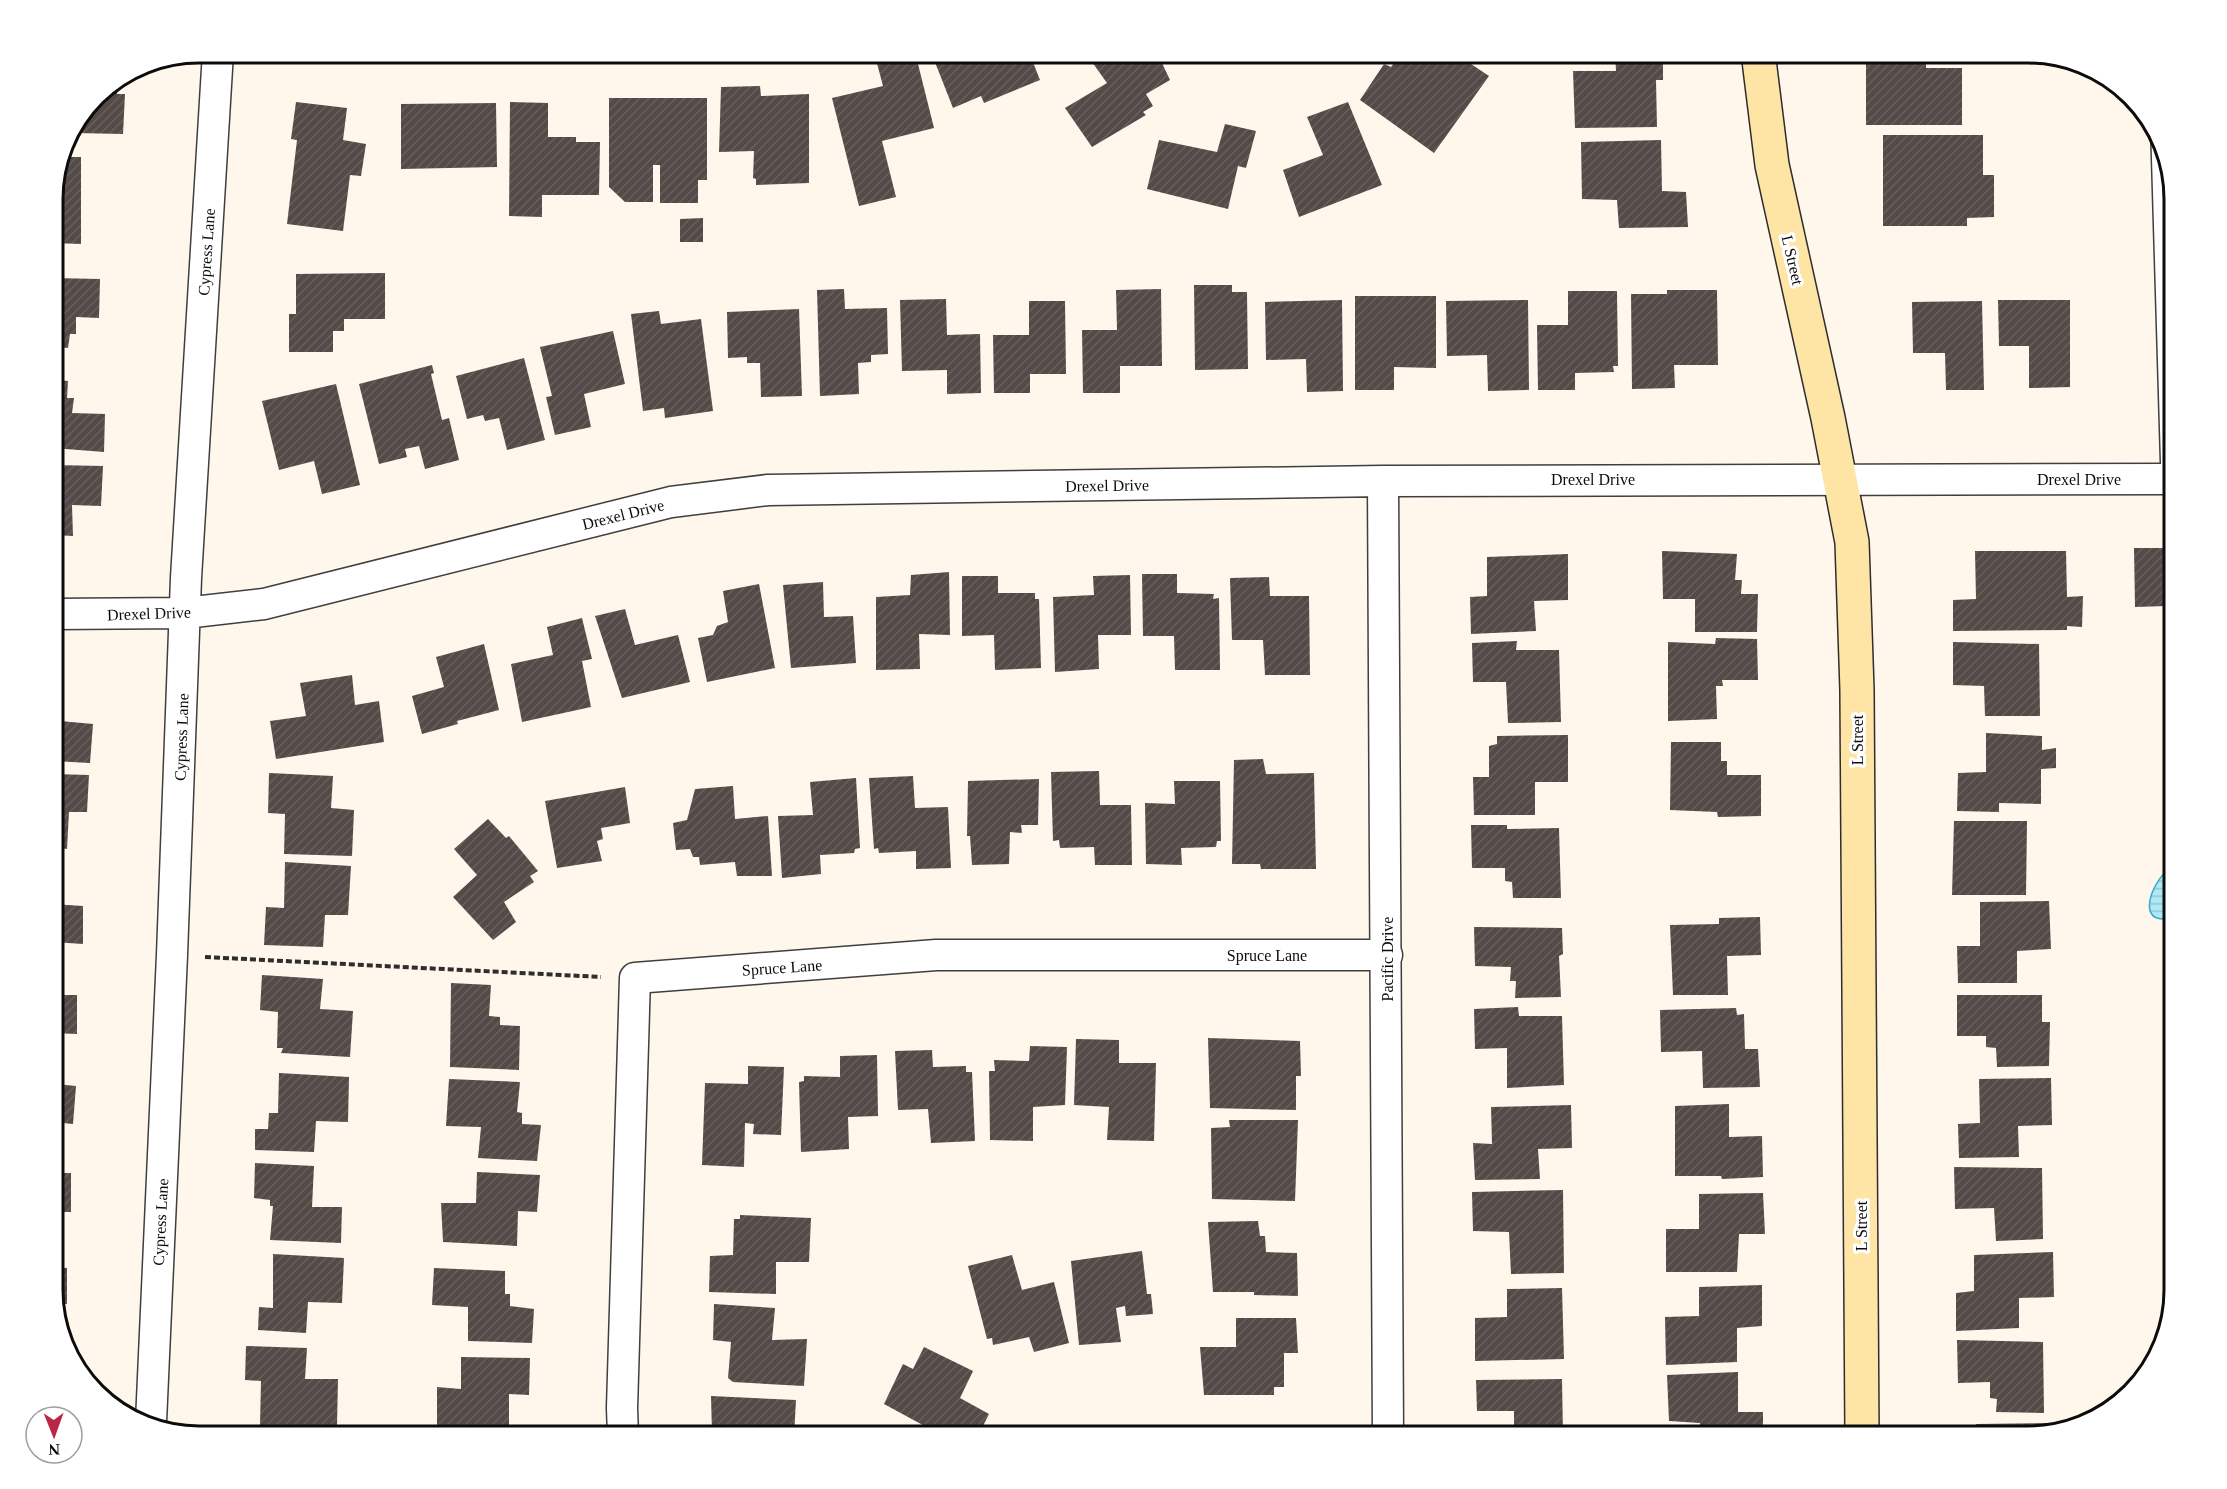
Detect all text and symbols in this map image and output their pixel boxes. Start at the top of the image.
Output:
street label: Cypress Lane [195,208,219,296]
street label: L Street [1779,234,1807,287]
street label: Drexel Drive [1551,471,1635,488]
street label: Drexel Drive [2037,471,2121,488]
street label: Drexel Drive [1065,476,1149,495]
street label: Drexel Drive [580,496,666,533]
street label: Drexel Drive [107,604,191,623]
street label: Cypress Lane [171,693,193,781]
street label: L Street [1849,714,1866,765]
street label: Pacific Drive [1379,917,1396,1001]
street label: Spruce Lane [1227,947,1307,965]
street label: Spruce Lane [741,956,823,980]
street label: Cypress Lane [150,1178,172,1266]
street label: L Street [1853,1200,1870,1251]
north arrow [24,1405,84,1465]
text: N [48,1441,60,1458]

